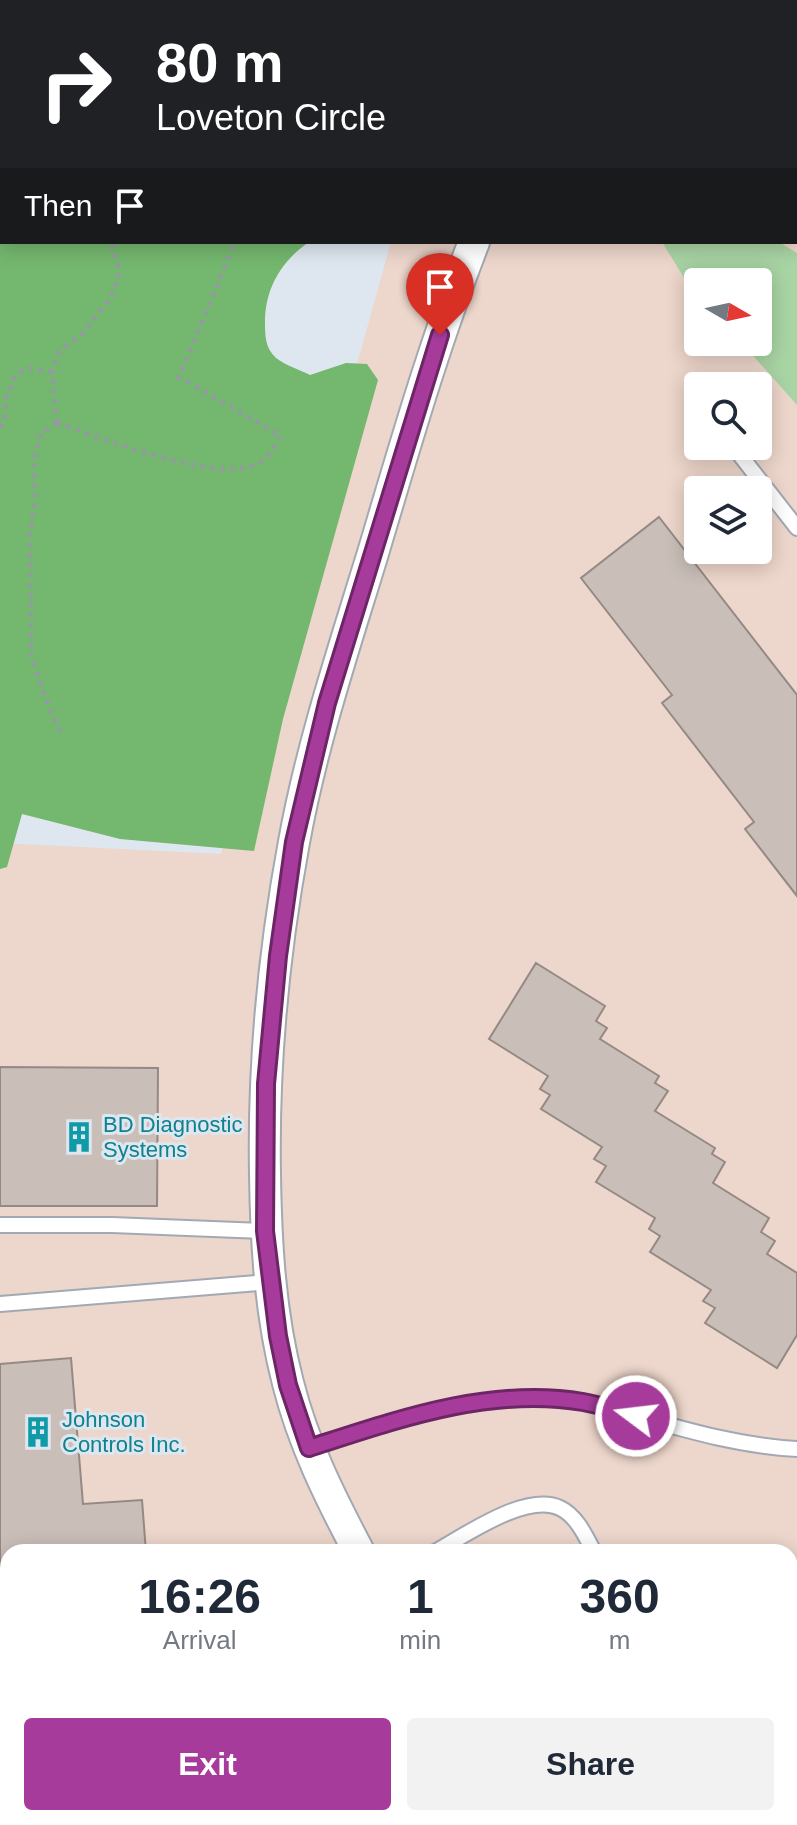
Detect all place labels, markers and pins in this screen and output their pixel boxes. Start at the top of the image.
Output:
pin [406,253,474,335]
place label: BD Diagnostic Systems [103,1112,242,1162]
building icon: BD Diagnostic Systems [62,1120,96,1154]
place label: Johnson Controls Inc. [62,1407,186,1457]
building icon: Johnson Controls Inc. [21,1415,55,1449]

